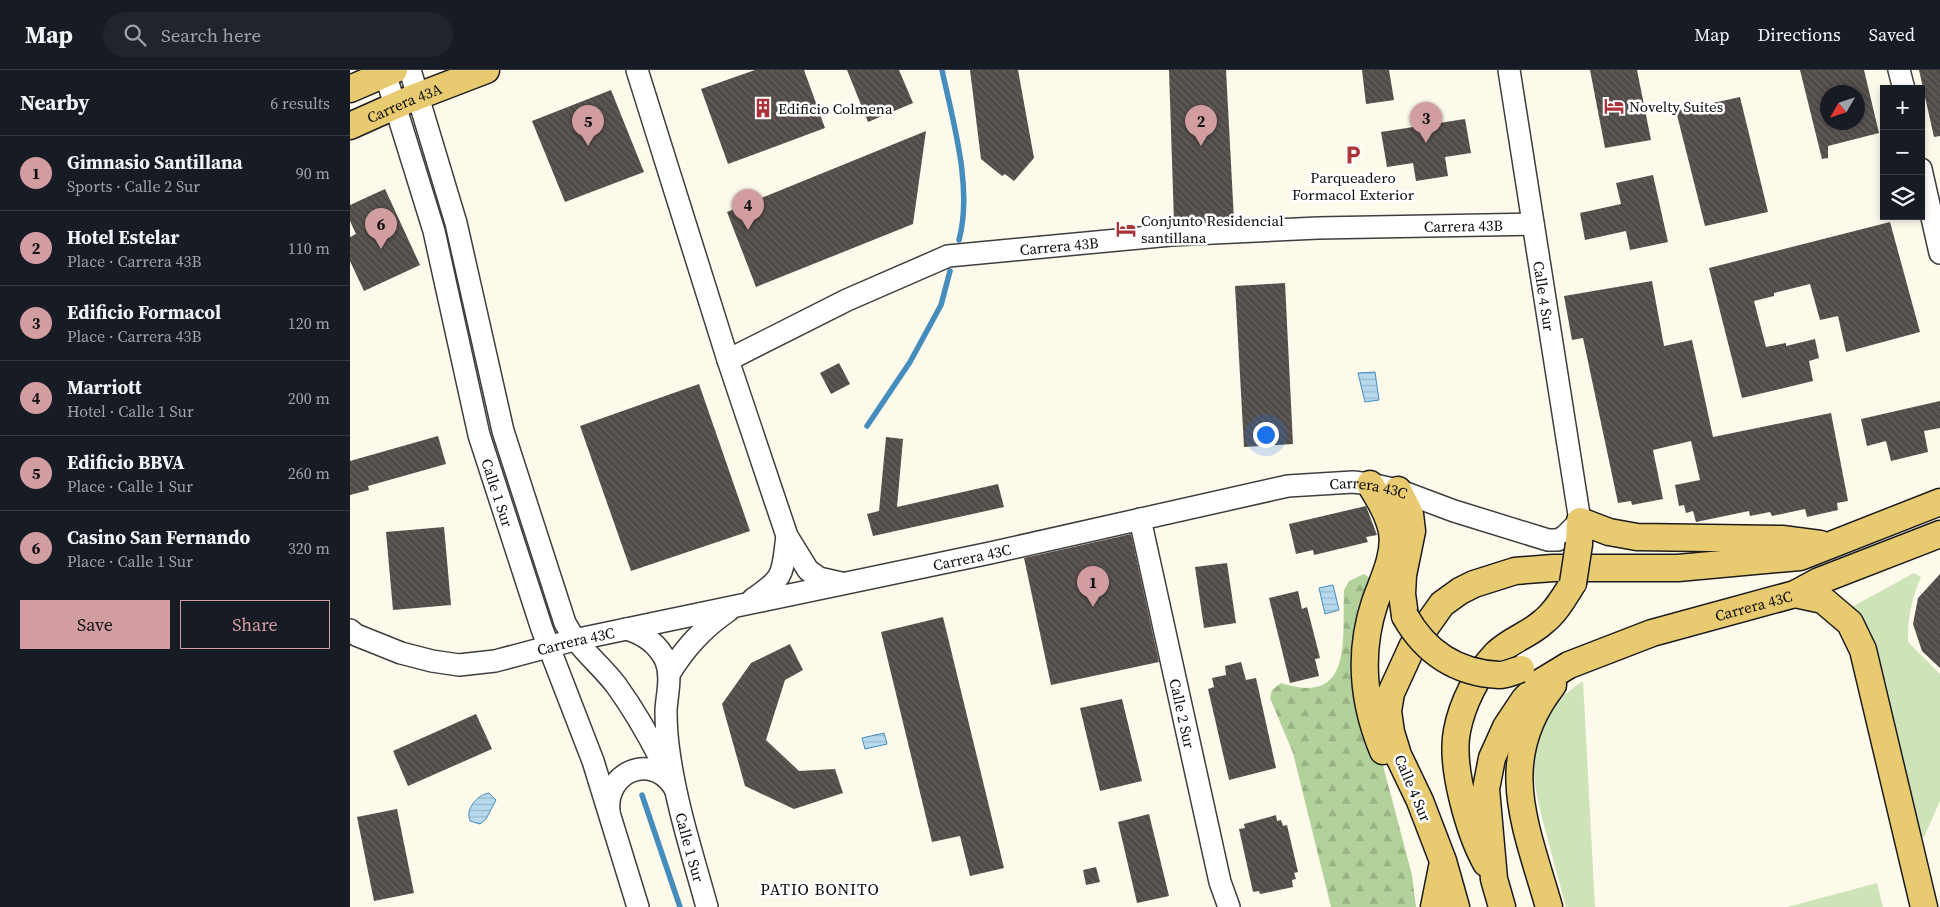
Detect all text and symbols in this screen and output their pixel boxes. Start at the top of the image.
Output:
search box [103,12,453,57]
text: Map [25,18,73,51]
icon: search [121,21,149,49]
text: Search here [161,22,261,48]
text: Map [1694,22,1730,47]
text: Directions [1758,22,1841,47]
text: Saved [1869,22,1915,47]
street label: Carrera 43A [363,78,445,128]
north arrow [1820,85,1865,130]
map controls [1880,85,1925,220]
button: + [1880,85,1925,130]
text: Nearby [20,88,90,117]
text: 6 results [270,92,330,114]
hotel icon: Novelty Suites [1603,95,1625,117]
place label: Novelty Suites [1629,96,1723,117]
building icon: Edificio Colmena [752,97,774,119]
place label: Edificio Colmena [778,98,893,119]
pin: 3 [1410,102,1442,143]
pin: 5 [572,105,604,146]
pin: 2 [1185,105,1217,146]
button: − [1880,130,1925,175]
parking icon: Parqueadero Formacol Exterior [1342,144,1364,166]
text: Gimnasio Santillana [67,149,243,175]
text: 1 [32,162,40,184]
text: 90 m [296,162,330,184]
place label: Parqueadero Formacol Exterior [1292,167,1415,205]
text: Sports · Calle 2 Sur [67,175,200,197]
button: layers [1880,175,1925,220]
pin: 4 [732,189,764,230]
pin: 6 [365,208,397,249]
place label: Conjunto Residencial santillana [1141,210,1284,248]
street label: Carrera 43B [1424,214,1503,237]
hotel icon: Conjunto Residencial santillana [1115,218,1137,240]
text: Hotel Estelar [67,224,179,250]
street label: Carrera 43B [1019,231,1099,260]
text: 2 [32,237,40,259]
text: 110 m [288,237,330,259]
text: Place · Carrera 43B [67,250,202,272]
street label: Calle 4 Sur [1528,259,1560,333]
text: Edificio Formacol [67,299,221,325]
text: 3 [32,312,40,334]
text: 120 m [288,312,330,334]
text: Place · Carrera 43B [67,325,202,347]
text: Marriott [67,374,142,400]
text: 4 [32,387,40,409]
text: 200 m [288,387,330,409]
text: Hotel · Calle 1 Sur [67,400,194,422]
your location [1253,422,1279,448]
text: Edificio BBVA [67,449,185,475]
street label: Calle 1 Sur [477,456,519,530]
text: 5 [32,462,40,484]
text: 260 m [288,462,330,484]
street label: Carrera 43C [1329,471,1411,503]
text: Place · Calle 1 Sur [67,475,193,497]
text: Casino San Fernando [67,524,250,550]
text: 6 [32,537,40,559]
text: 320 m [288,537,330,559]
street label: Carrera 43C [931,538,1013,575]
text: Place · Calle 1 Sur [67,550,193,572]
pin: 1 [1077,566,1109,607]
street label: Carrera 43C [1712,585,1794,626]
button: Save [20,600,170,649]
button: Share [180,600,330,649]
street label: Carrera 43C [534,621,616,660]
street label: Calle 2 Sur [1165,676,1201,751]
street label: Calle 4 Sur [1390,751,1437,825]
street label: Calle 1 Sur [671,810,710,885]
district label: PATIO BONITO [760,878,880,900]

